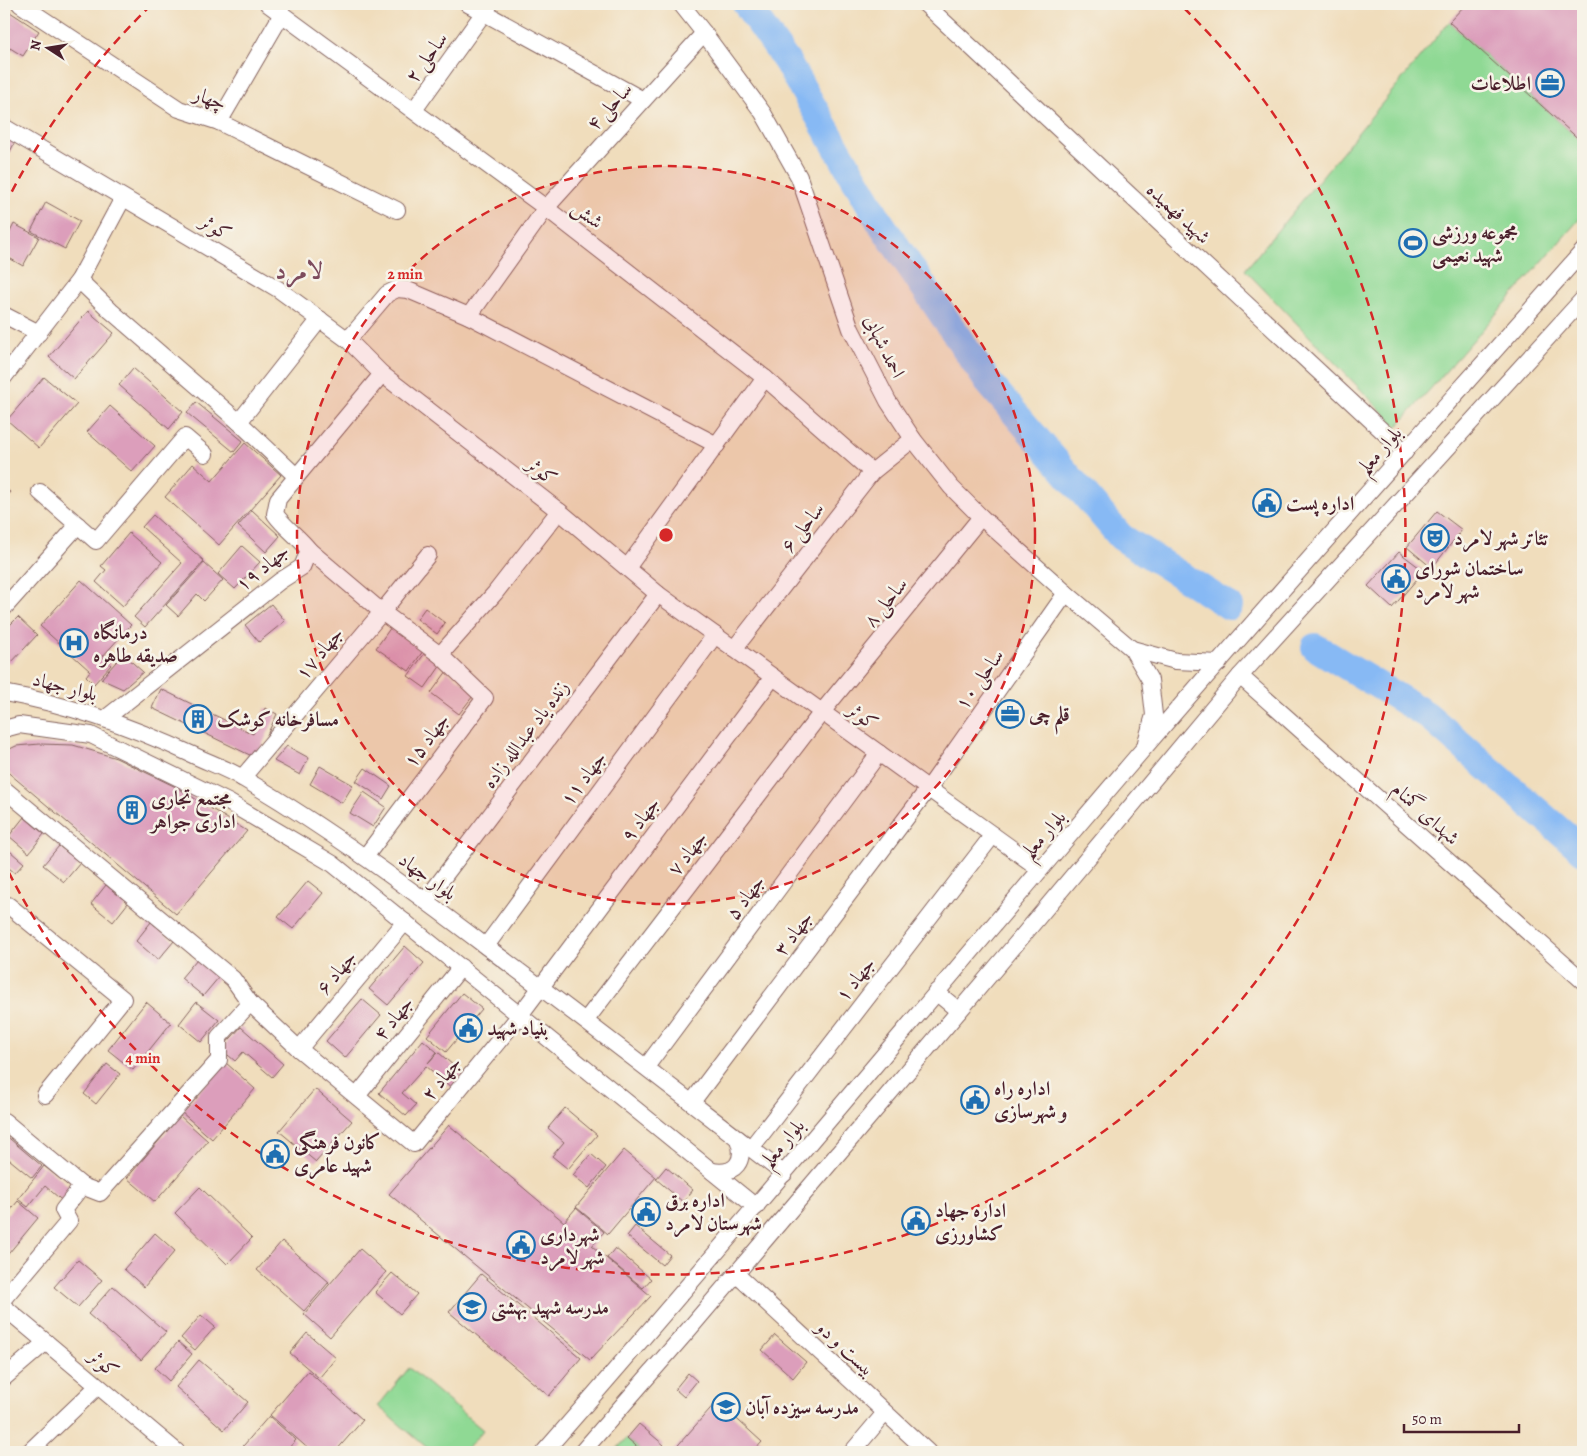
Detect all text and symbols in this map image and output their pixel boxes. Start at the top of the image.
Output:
north arrow [22,22,72,72]
street label: ساحلی ۲ [399,26,455,89]
text: N [25,38,46,52]
office icon: اطلاعات [1535,68,1565,98]
place label: اطلاعات [1471,70,1531,97]
street label: ساحلی ۴ [580,76,639,137]
street label: چهار [188,79,230,117]
street label: شهید فهمیده [1141,177,1217,250]
street label: شش [566,194,609,235]
street label: کوثر [193,207,236,247]
place label: مجموعه ورزشی شهید نعیمی [1432,219,1518,269]
sports icon: مجموعه ورزشی شهید نعیمی [1398,228,1428,258]
district label: لامرد [275,254,323,288]
text: 2 min [387,264,423,284]
street label: احمد شهابی [857,310,912,383]
street label: بلوار معلم [1351,420,1413,485]
street label: کوثر [519,450,563,492]
public building icon: اداره پست [1252,488,1282,518]
place label: اداره پست [1286,490,1354,517]
street label: ساحلی ۶ [774,497,831,559]
theatre icon: تئاتر شهر لامرد [1420,523,1450,553]
place label: تئاتر شهر لامرد [1454,525,1549,553]
centre of rings [657,526,675,544]
street label: جهاد ۱۹ [230,537,295,597]
place label: ساختمان شورای شهر لامرد [1415,555,1524,606]
public building icon: ساختمان شورای شهر لامرد [1381,564,1411,594]
street label: ساحلی ۸ [857,572,915,634]
place label: درمانگاه صدیقه طاهره [93,619,178,669]
street label: جهاد ۱۷ [289,621,350,686]
hospital icon: درمانگاه صدیقه طاهره [59,628,89,658]
street label: ساحلی ۱۰ [949,643,1011,716]
street label: بلوار جهاد [30,665,100,708]
street label: زنده یاد عبدالله زاده [476,675,575,794]
street label: کوثر [840,695,884,737]
office icon: قلم چی [995,699,1025,729]
place label: قلم چی [1028,701,1070,735]
building icon: مسافرخانه کوشک [183,704,213,734]
place label: مسافرخانه کوشک [217,706,339,733]
street label: جهاد ۱۵ [397,707,456,773]
street label: جهاد ۱۱ [554,745,613,811]
street label: شهدای گمنام [1383,776,1465,854]
place label: مجتمع تجاری اداری جواهر [149,785,236,835]
street label: جهاد ۹ [615,791,666,847]
building icon: مجتمع تجاری اداری جواهر [117,795,147,825]
street label: بلوار معلم [1015,804,1077,869]
street label: جهاد ۷ [661,825,713,881]
street label: بلوار جهاد [393,846,462,907]
street label: جهاد ۵ [720,869,771,925]
street label: جهاد ۳ [768,905,819,961]
street label: جهاد ۶ [310,944,363,1000]
street label: جهاد ۱ [829,951,881,1007]
street label: جهاد ۴ [367,990,420,1046]
public building icon: بنیاد شهید [453,1013,483,1043]
place label: بنیاد شهید [487,1015,549,1042]
text: 4 min [125,1048,161,1068]
street label: جهاد ۲ [415,1050,468,1106]
place label: اداره راه و شهرسازی [994,1075,1068,1125]
public building icon: اداره راه و شهرسازی [960,1085,990,1115]
street label: بلوار معلم [754,1113,816,1178]
place label: کانون فرهنگی شهید عامری [294,1129,381,1180]
public building icon: کانون فرهنگی شهید عامری [260,1139,290,1169]
place label: اداره برق شهرستان لامرد [665,1187,762,1238]
public building icon: اداره برق شهرستان لامرد [631,1197,661,1227]
place label: اداره جهاد کشاورزی [935,1197,1006,1247]
public building icon: اداره جهاد کشاورزی [901,1206,931,1236]
place label: شهرداری شهر لامرد [540,1221,605,1272]
public building icon: شهرداری شهر لامرد [506,1230,536,1260]
school or university icon: مدرسه شهید بهشتی [457,1292,487,1322]
place label: مدرسه شهید بهشتی [491,1294,609,1322]
street label: بیست و دو [809,1313,881,1383]
street label: کوثر [81,1341,125,1384]
school or university icon: مدرسه سیزده آبان [711,1392,741,1422]
place label: مدرسه سیزده آبان [745,1394,859,1421]
scale bar [1404,1401,1520,1433]
text: 50 m [1412,1409,1442,1429]

